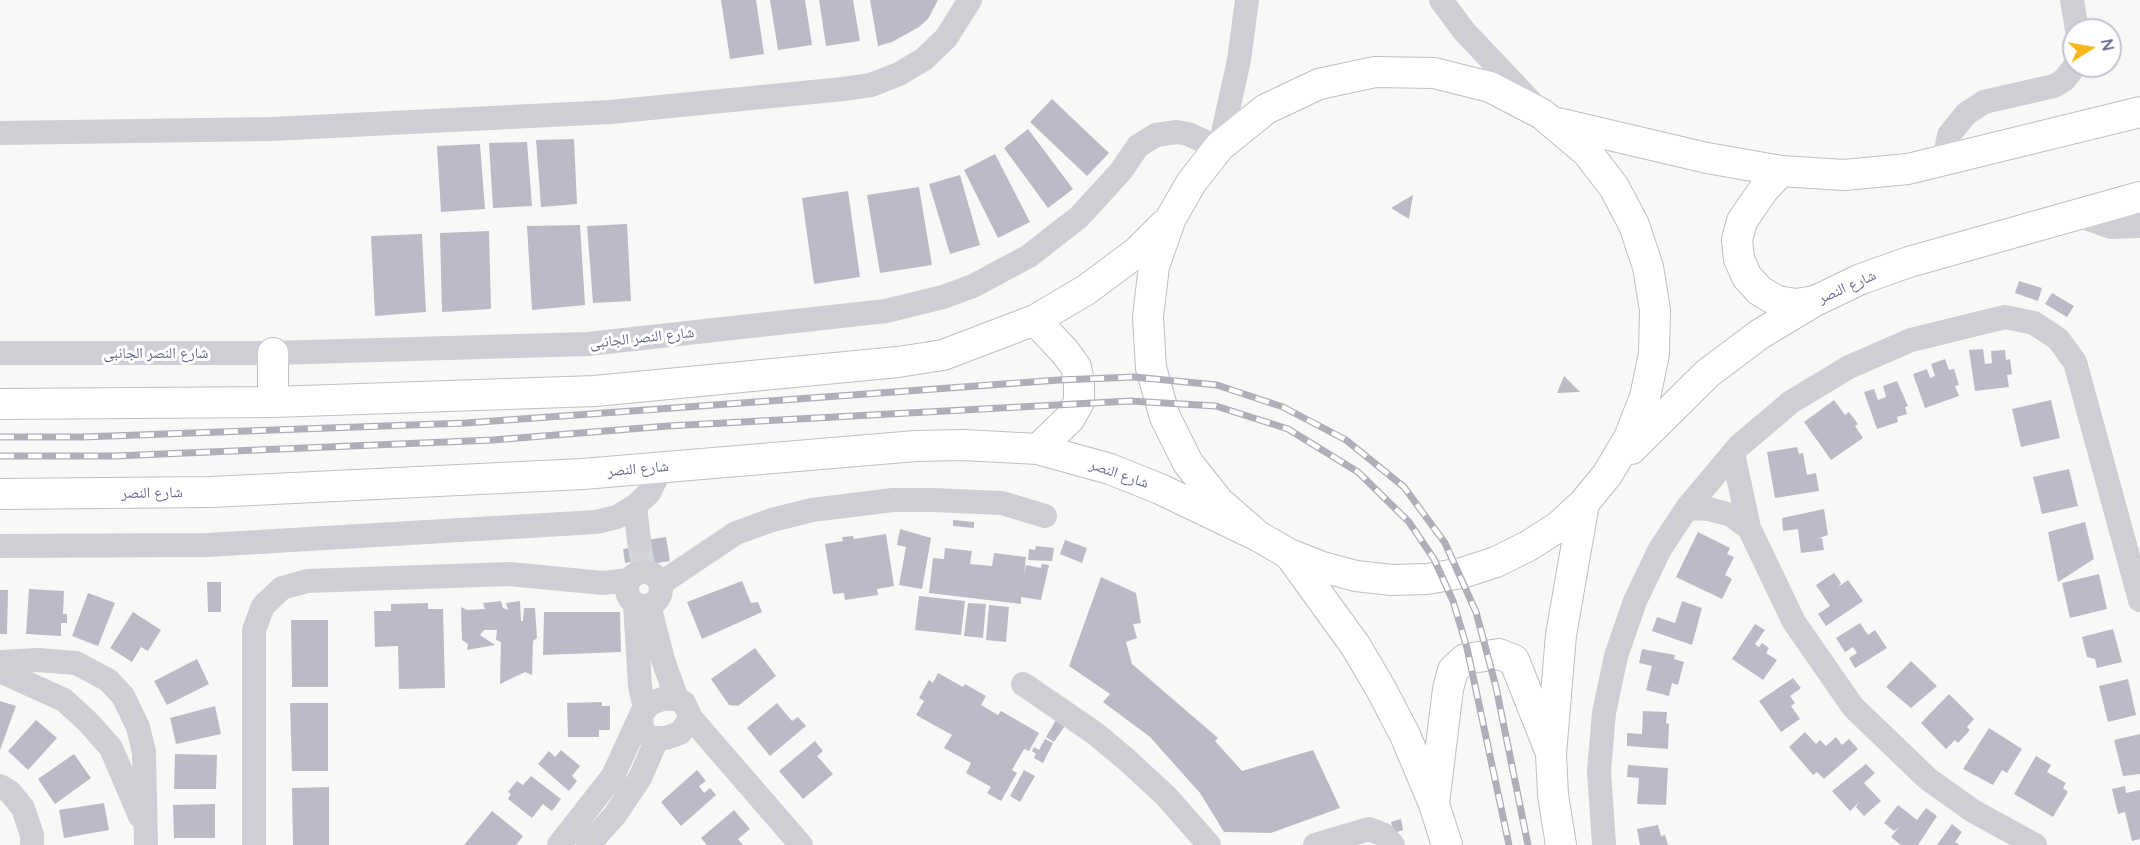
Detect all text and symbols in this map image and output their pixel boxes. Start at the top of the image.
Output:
north arrow [2062,18,2122,78]
text: N [2097,37,2119,53]
street label: شارع النصر [1815,266,1879,308]
street label: شارع النصر الجانبى [589,324,695,352]
street label: شارع النصر الجانبى [104,344,208,362]
street label: شارع النصر [1087,455,1151,493]
street label: شارع النصر [607,457,669,481]
street label: شارع النصر [121,483,183,503]

